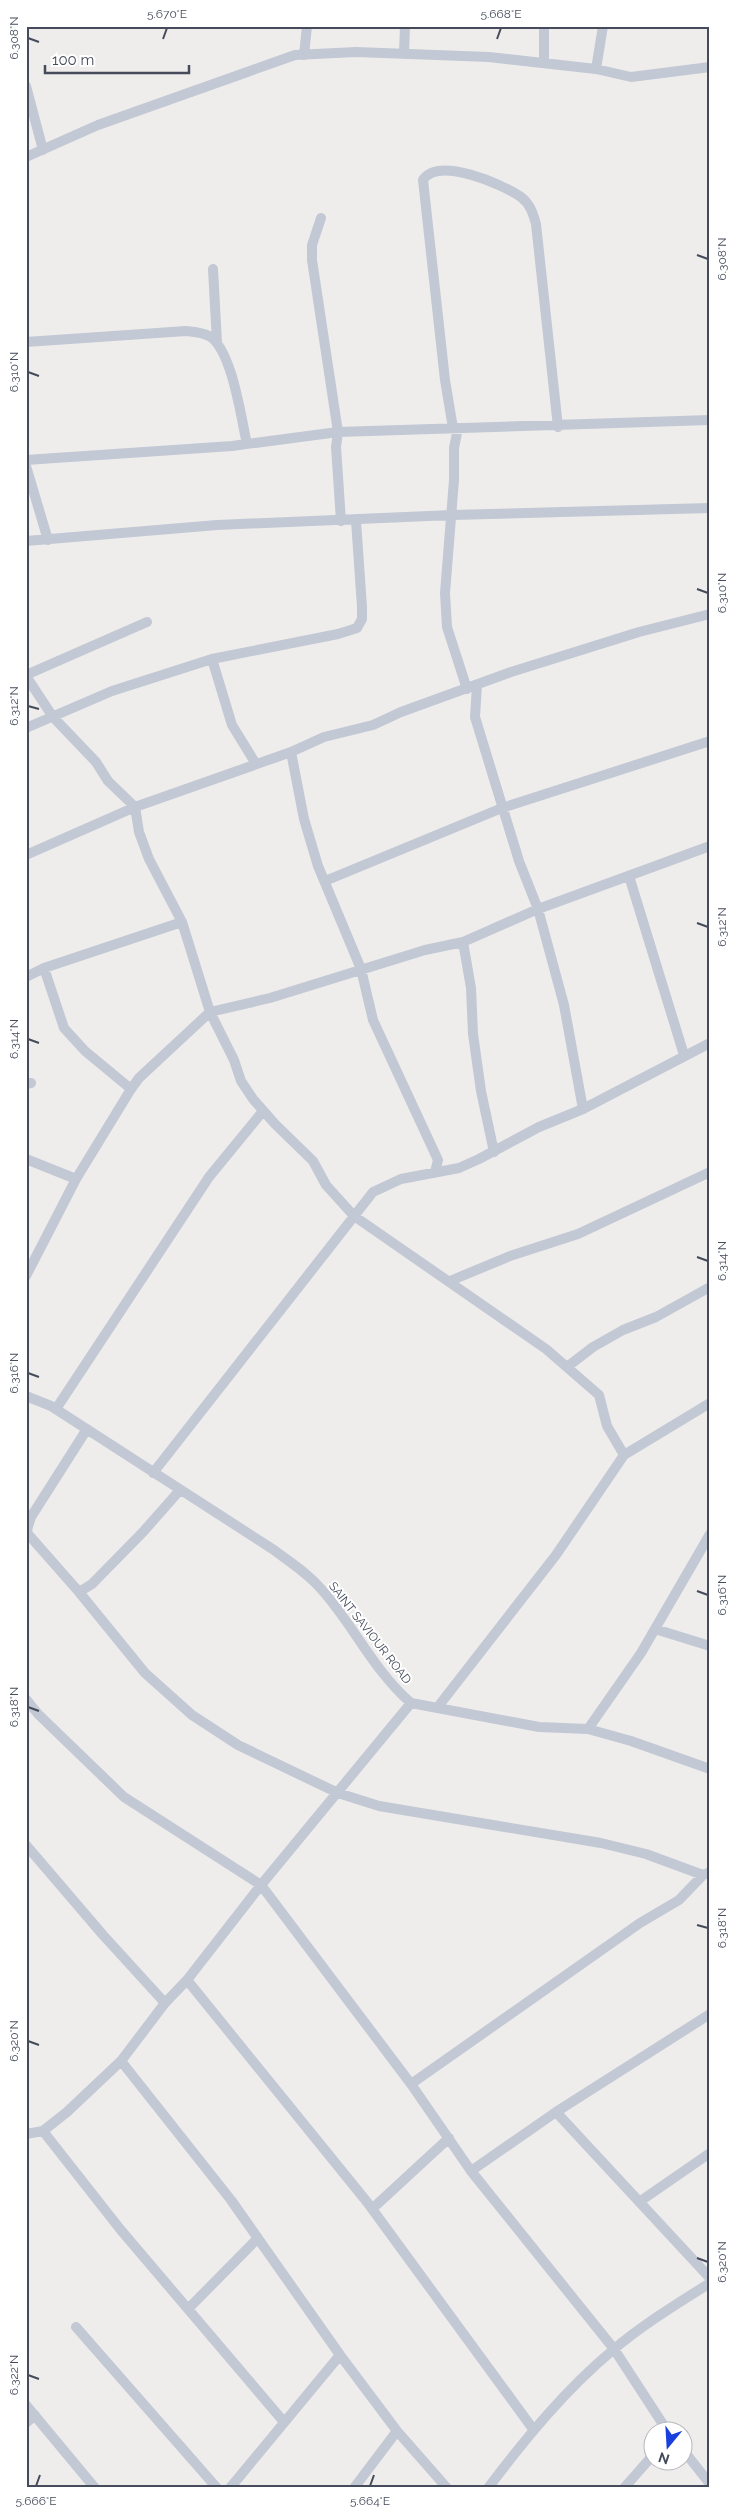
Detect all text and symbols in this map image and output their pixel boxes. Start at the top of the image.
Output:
text: 5.670°E [147,7,187,21]
text: 5.668°E [481,7,521,21]
text: 6.308°N [7,17,21,59]
scale bar [45,42,189,74]
text: 100 m [52,51,94,69]
text: 6.308°N [715,238,729,280]
text: 6.310°N [7,352,21,392]
text: 6.310°N [715,573,729,613]
text: 6.312°N [7,686,21,726]
text: 6.312°N [715,907,729,947]
text: 6.314°N [7,1019,21,1059]
text: 6.314°N [715,1241,729,1281]
text: 6.316°N [7,1353,21,1393]
text: 6.316°N [715,1575,729,1615]
street label: SAINT SAVIOUR ROAD [326,1579,414,1687]
text: 6.318°N [7,1687,21,1727]
text: 6.318°N [715,1908,729,1948]
text: 6.320°N [7,2020,21,2062]
text: 6.320°N [715,2241,729,2283]
text: 6.322°N [7,2355,21,2395]
north arrow [644,2422,694,2472]
text: N [656,2449,672,2468]
text: 5.666°E [15,2494,57,2508]
text: 5.664°E [350,2494,390,2508]

